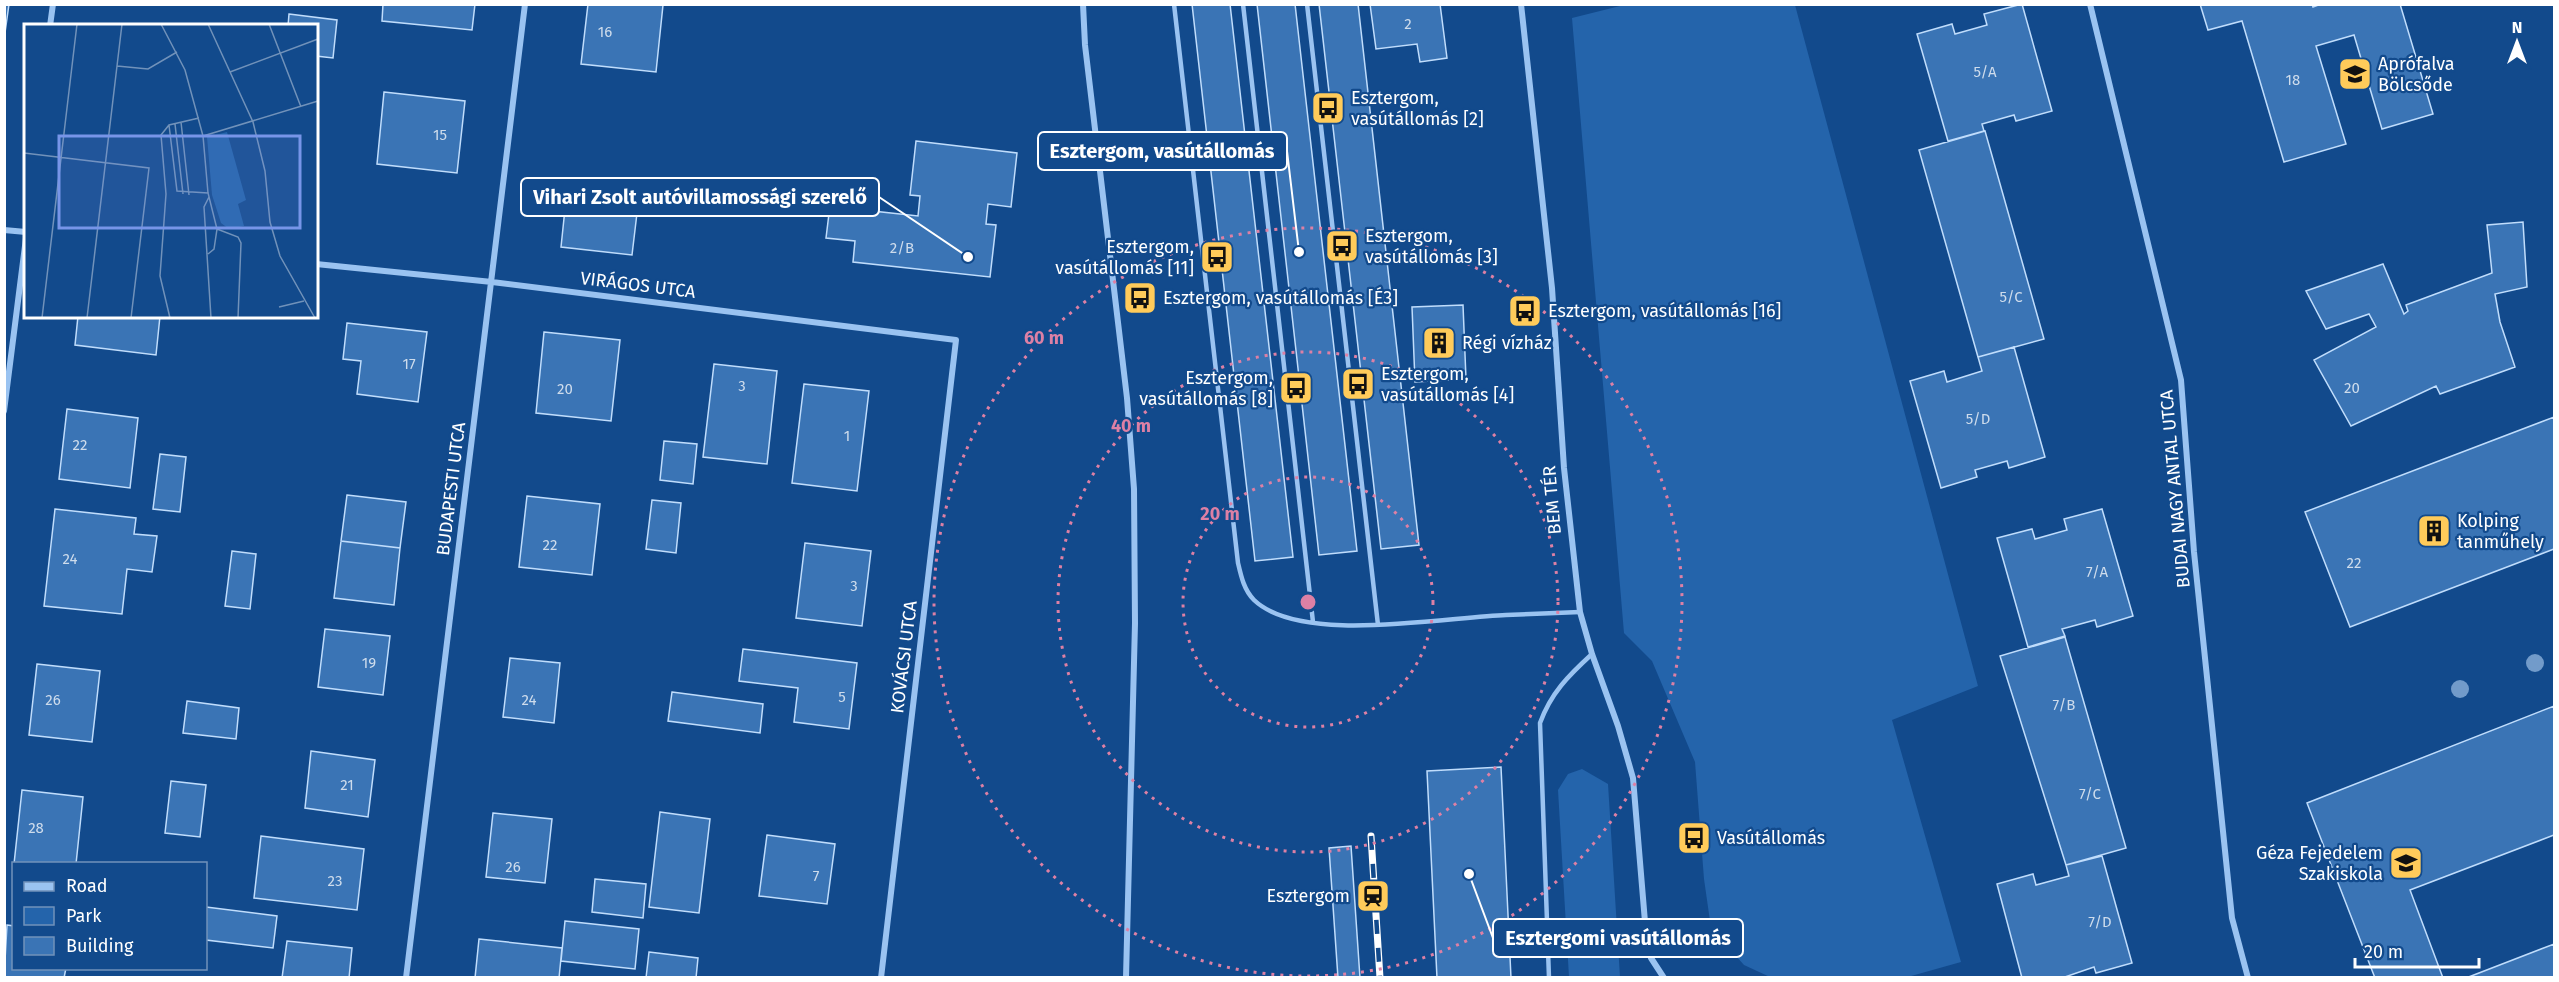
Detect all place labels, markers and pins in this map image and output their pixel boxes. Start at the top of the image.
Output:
place label: Aprófalva Bölcsőde [2378,53,2455,96]
school or university icon: Aprófalva Bölcsőde [2337,56,2373,92]
place label: Esztergom, vasútállomás [2] [1351,87,1484,130]
bus stop icon: Esztergom, vasútállomás [2] [1310,90,1346,126]
callout: Esztergom, vasútállomás [1038,132,1287,170]
callout: Vihari Zsolt autóvillamossági szerelő [521,178,879,216]
place label: Esztergom, vasútállomás [3] [1365,225,1498,268]
bus stop icon: Esztergom, vasútállomás [3] [1324,228,1360,264]
place label: Esztergom, vasútállomás [11] [1055,236,1194,279]
bus stop icon: Esztergom, vasútállomás [11] [1199,239,1235,275]
bus stop icon: Esztergom, vasútállomás [É3] [1122,280,1158,316]
place label: Esztergom, vasútállomás [É3] [1163,286,1398,309]
bus stop icon: Esztergom, vasútállomás [16] [1507,293,1543,329]
place label: Esztergom, vasútállomás [16] [1548,300,1781,322]
building icon: Régi vízház [1421,325,1457,361]
place label: Régi vízház [1462,332,1552,354]
place label: Esztergom, vasútállomás [4] [1381,363,1514,406]
bus stop icon: Esztergom, vasútállomás [4] [1340,366,1376,402]
place label: Esztergom, vasútállomás [8] [1139,367,1273,410]
bus stop icon: Esztergom, vasútállomás [8] [1278,370,1314,406]
place label: Kolping tanműhely [2457,510,2544,553]
building icon: Kolping tanműhely [2416,513,2452,549]
centre of rings [1298,592,1318,612]
bus stop icon: Vasútállomás [1676,820,1712,856]
place label: Vasútállomás [1717,827,1825,849]
place label: Géza Fejedelem Szakiskola [2256,842,2383,885]
school or university icon: Géza Fejedelem Szakiskola [2388,845,2424,881]
station icon: Esztergom [1355,878,1391,914]
place label: Esztergom [1266,885,1350,907]
callout: Esztergomi vasútállomás [1493,919,1743,957]

